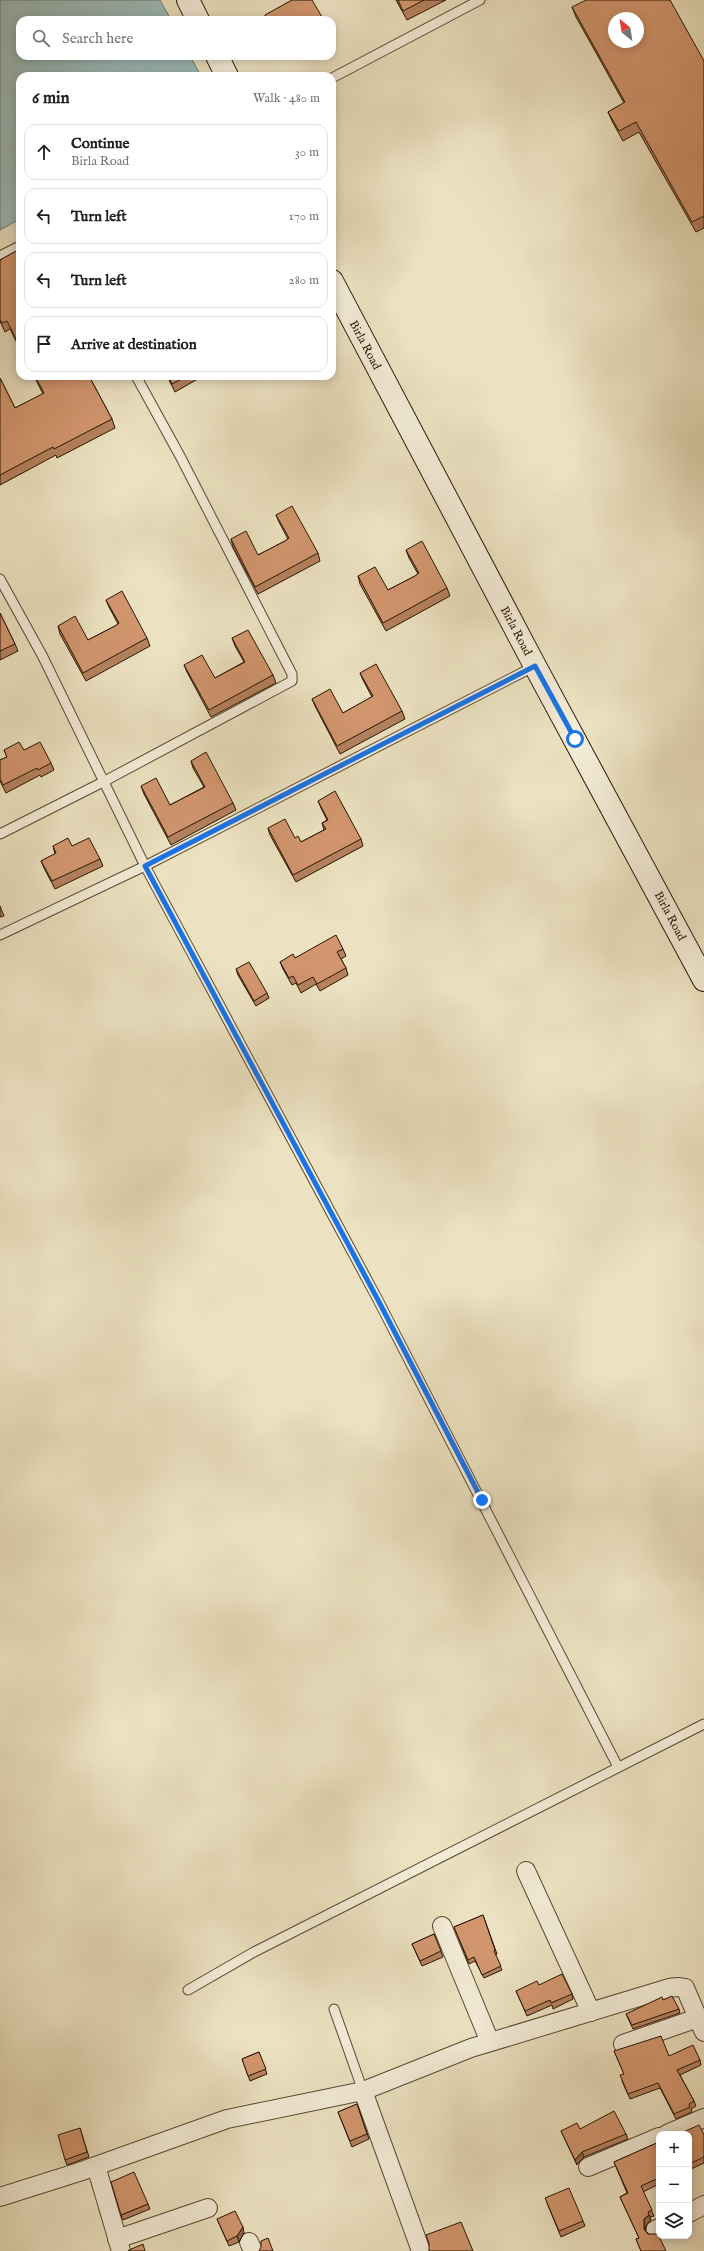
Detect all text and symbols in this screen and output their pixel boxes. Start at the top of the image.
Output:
north arrow [608,12,644,48]
search box [16,16,336,60]
icon: search [30,27,52,49]
text: Search here [62,29,133,48]
text: 6 min [32,88,70,109]
text: Walk · 480 m [253,90,320,107]
text: Continue [71,134,129,153]
icon: ahead [33,141,55,163]
text: 30 m [295,144,319,161]
text: Birla Road [71,153,129,170]
icon: left [33,205,55,227]
text: Turn left [71,207,127,226]
text: 170 m [289,208,319,225]
icon: left [33,269,55,291]
text: Turn left [71,271,127,290]
text: 280 m [289,272,319,289]
street label: Birla Road [346,318,385,373]
icon: arrive [33,333,55,355]
text: Arrive at destination [71,335,197,354]
street label: Birla Road [497,604,536,659]
route start [566,730,584,748]
street label: Birla Road [651,889,690,944]
route end [473,1491,491,1509]
map controls [656,2131,692,2239]
button: + [656,2131,692,2167]
button: − [656,2167,692,2203]
button: layers [656,2203,692,2239]

